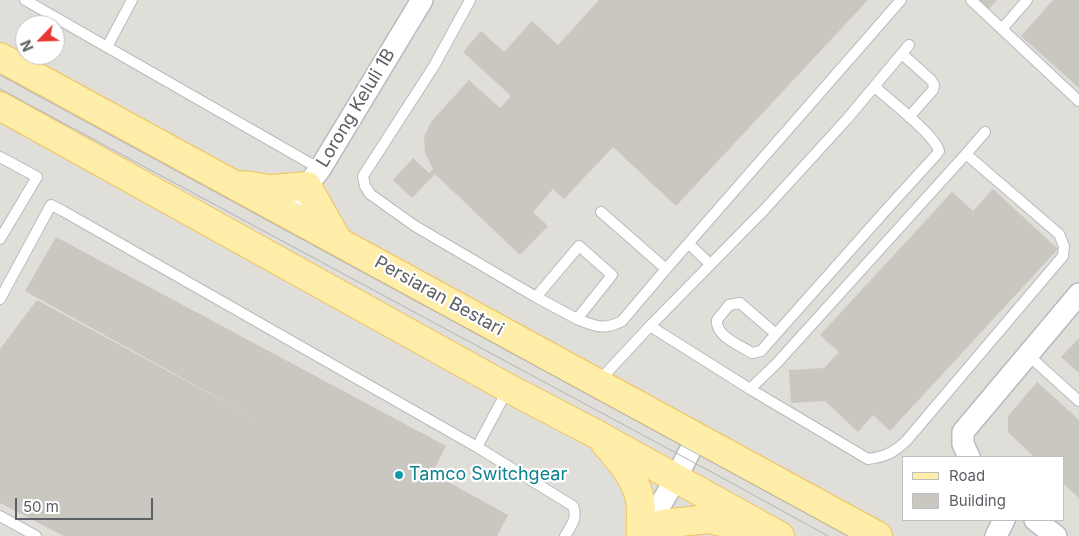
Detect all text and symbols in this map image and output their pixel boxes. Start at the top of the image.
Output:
north arrow [15,15,65,65]
text: N [17,38,37,54]
street label: Lorong Keluli 1B [312,45,400,171]
street label: Persiaran Bestari [371,252,507,340]
legend [902,456,1064,521]
place label: Tamco Switchgear [409,464,567,486]
text: Road [949,466,985,485]
marker: Tamco Switchgear [393,469,405,481]
scale bar [18,488,155,520]
text: Building [949,491,1006,510]
text: 50 m [23,497,59,516]

